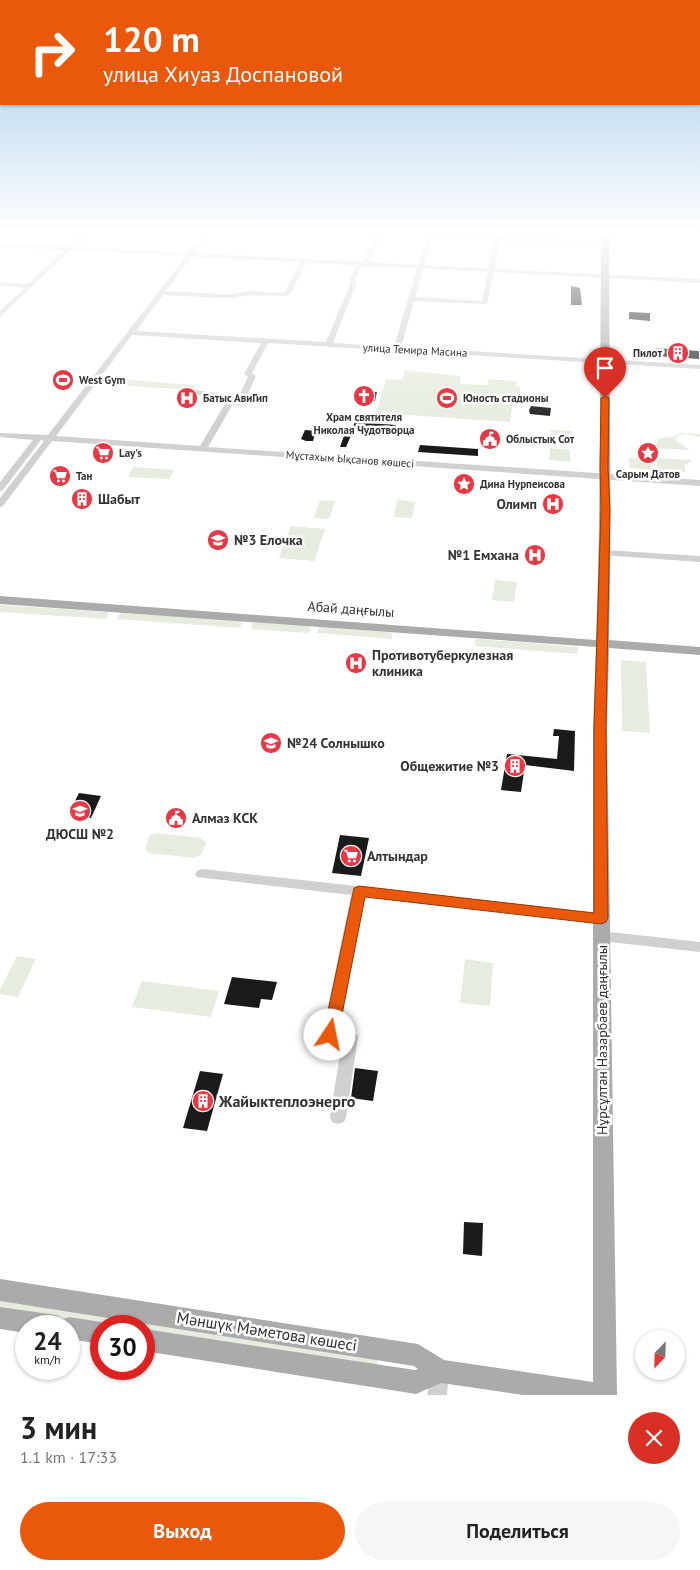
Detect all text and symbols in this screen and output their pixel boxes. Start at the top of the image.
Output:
text: 120 m [103,16,200,62]
icon: right [20,20,85,85]
text: улица Хиуаз Доспановой [103,60,343,88]
street label: улица Темира Масина [362,340,468,360]
building icon: Пилот [666,341,690,365]
place label: Пилот [633,346,662,360]
pin [584,347,626,398]
icon: arrive [591,354,619,382]
sports icon: West Gym [51,368,75,392]
place label: West Gym [79,373,126,387]
church icon: Храм святителя Николая Чудотворца [352,384,376,408]
hospital icon: Батыс АвиГип [175,386,199,410]
sports icon: Юность стадионы [435,386,459,410]
place label: Батыс АвиГип [203,391,268,405]
place label: Юность стадионы [463,391,549,405]
place label: Храм святителя Николая Чудотворца [313,410,415,437]
public building icon: Облыстық Сот [478,427,502,451]
place label: Облыстық Сот [506,432,575,446]
supermarket icon: Lay's [91,441,115,465]
place icon: Сарым Датов [636,441,660,465]
place label: Lay's [119,446,142,460]
street label: Мұстахым Ықсанов көшесі [285,448,415,470]
supermarket icon: Тан [48,464,72,488]
place label: Сарым Датов [616,467,681,481]
place label: Тан [76,469,92,483]
place icon: Дина Нурпеисова [452,472,476,496]
place label: Дина Нурпеисова [480,477,565,491]
building icon: Шабыт [70,487,94,511]
place label: Шабыт [98,490,140,508]
hospital icon: Олимп [541,492,565,516]
place label: Олимп [496,495,537,513]
school or university icon: №3 Елочка [206,528,230,552]
place label: №3 Елочка [234,531,303,549]
hospital icon: №1 Емхана [523,543,547,567]
place label: №1 Емхана [448,546,519,564]
street label: Абай даңғылы [307,597,395,621]
place label: Противотуберкулезная клиника [372,646,513,680]
hospital icon: Противотуберкулезная клиника [344,651,368,675]
school or university icon: №24 Солнышко [259,731,283,755]
place label: №24 Солнышко [287,734,385,752]
building icon: Общежитие №3 [503,754,527,778]
place label: Общежитие №3 [400,757,499,775]
school or university icon: ДЮСШ №2 [68,799,92,823]
public building icon: Алмаз КСК [164,806,188,830]
place label: Алмаз КСК [192,809,258,827]
place label: ДЮСШ №2 [46,825,114,843]
supermarket icon: Алтындар [339,844,363,868]
place label: Алтындар [367,847,428,865]
street label: Нұрсұлтан Назарбаев даңғылы [593,945,611,1135]
position arrow [303,1008,355,1060]
building icon: Жайыктеплоэнерго [191,1089,215,1113]
place label: Жайыктеплоэнерго [218,1091,356,1111]
street label: Мәншүк Мәметова көшесі [175,1307,359,1355]
speed limit sign: 30 [90,1315,155,1380]
text: 24 [33,1325,62,1357]
north arrow [635,1330,685,1380]
map controls [635,1330,685,1380]
text: km/h [34,1352,61,1367]
text: 3 мин [20,1408,97,1447]
button: close [628,1412,680,1464]
text: 1.1 km · 17:33 [20,1447,117,1467]
button: Выход [20,1502,345,1560]
button: Поделиться [355,1502,680,1560]

